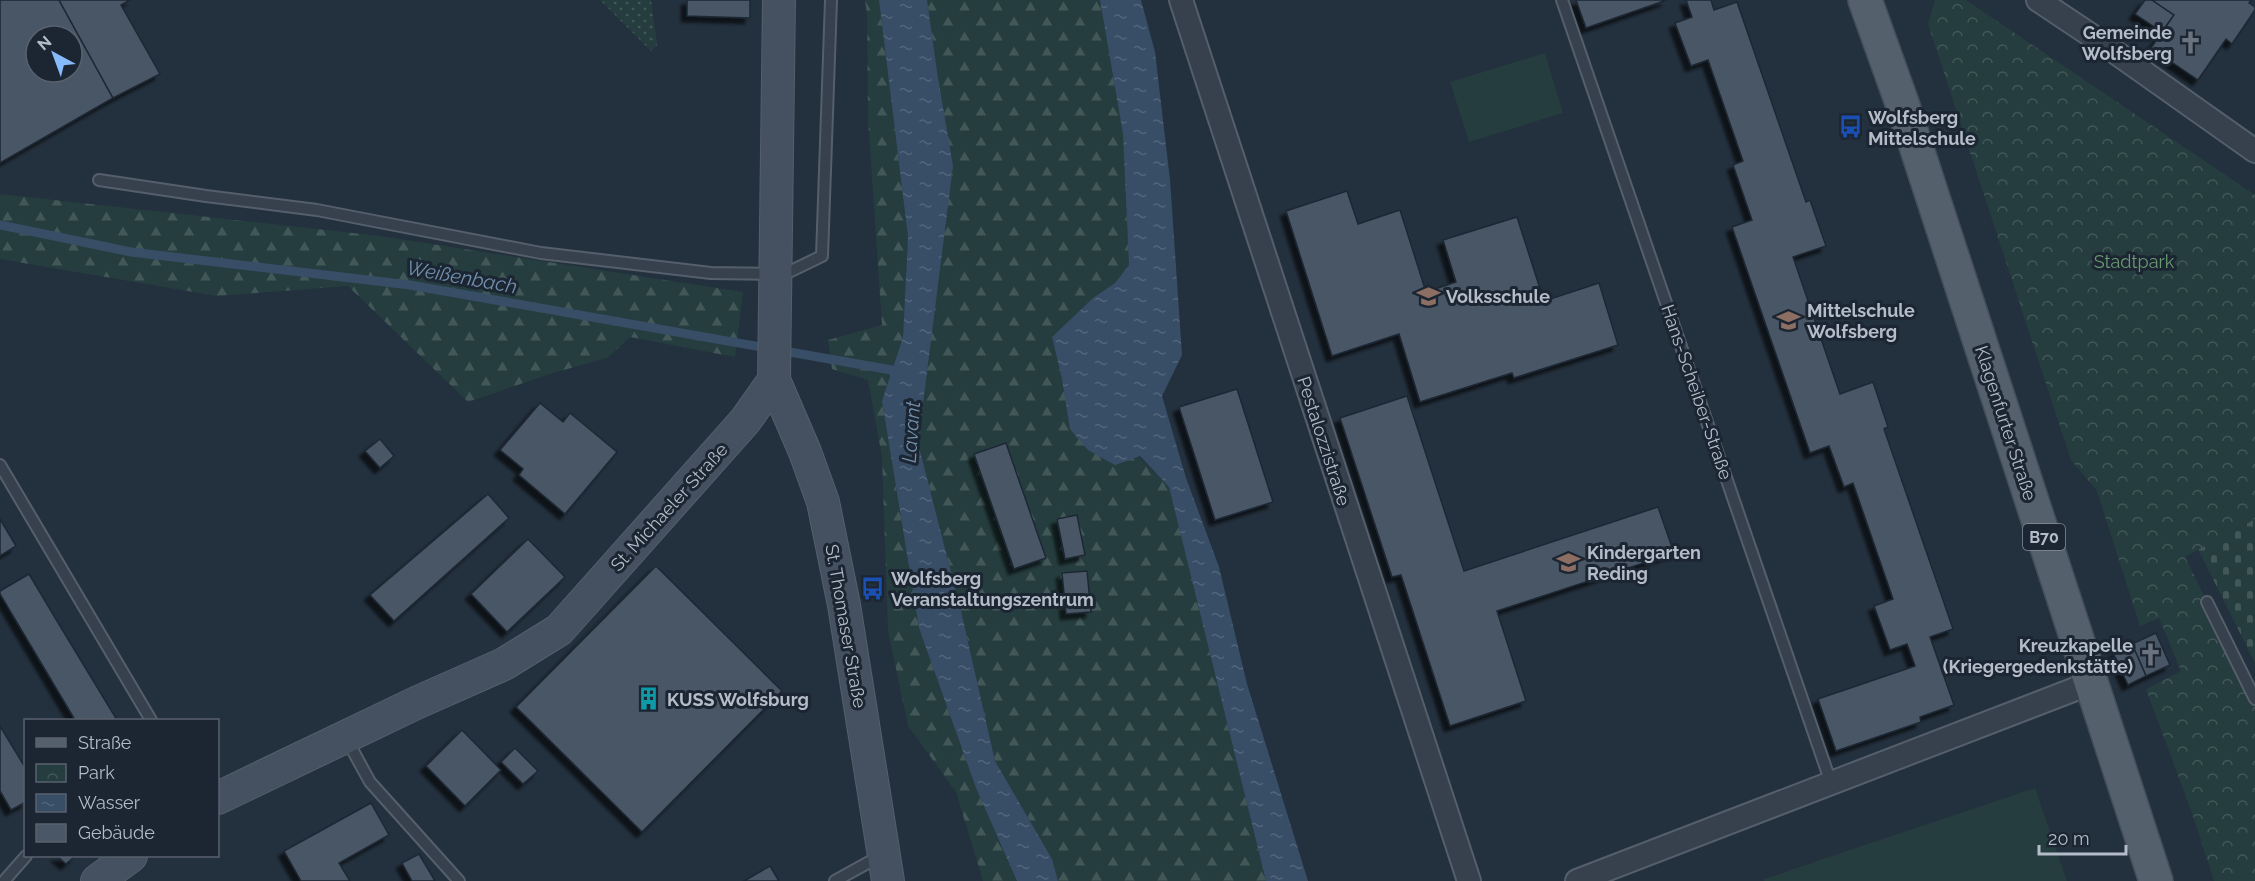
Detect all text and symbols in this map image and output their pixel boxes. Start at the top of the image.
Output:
place label: Gemeinde Wolfsberg [2082,22,2172,64]
north arrow [24,24,84,84]
church icon: Gemeinde Wolfsberg [2177,29,2203,55]
text: N [34,32,55,54]
place label: Wolfsberg Mittelschule [1868,107,1976,149]
bus stop icon: Wolfsberg Mittelschule [1837,114,1863,140]
park label: Stadtpark [2094,251,2175,272]
water label: Weißenbach [405,255,519,299]
school or university icon: Volksschule [1415,283,1441,309]
place label: Volksschule [1446,286,1550,307]
place label: Mittelschule Wolfsberg [1807,300,1915,342]
street label: Hans-Scheiber-Straße [1657,302,1737,483]
school or university icon: Mittelschule Wolfsberg [1776,307,1802,333]
street label: Klagenfurter Straße [1971,343,2041,504]
street label: Pestalozzistraße [1293,374,1355,509]
water label: Lavant [897,400,925,464]
street label: St. Michaeler Straße [606,439,732,575]
road number: B70 [2023,524,2065,550]
street label: St. Thomaser Straße [821,542,871,710]
place label: Kindergarten Reding [1587,542,1701,584]
school or university icon: Kindergarten Reding [1556,549,1582,575]
place label: Wolfsberg Veranstaltungszentrum [891,568,1094,610]
bus stop icon: Wolfsberg Veranstaltungszentrum [860,575,886,601]
place label: Kreuzkapelle (Kriegergedenkstätte) [1943,635,2133,677]
church icon: Kreuzkapelle (Kriegergedenkstätte) [2138,642,2164,668]
building icon: KUSS Wolfsburg [636,686,662,712]
place label: KUSS Wolfsburg [667,689,809,710]
legend [24,719,219,857]
text: Straße [78,732,132,753]
text: Park [78,762,115,783]
text: Wasser [78,792,141,813]
scale bar [2039,818,2126,856]
text: Gebäude [78,822,155,843]
text: 20 m [2048,828,2090,849]

